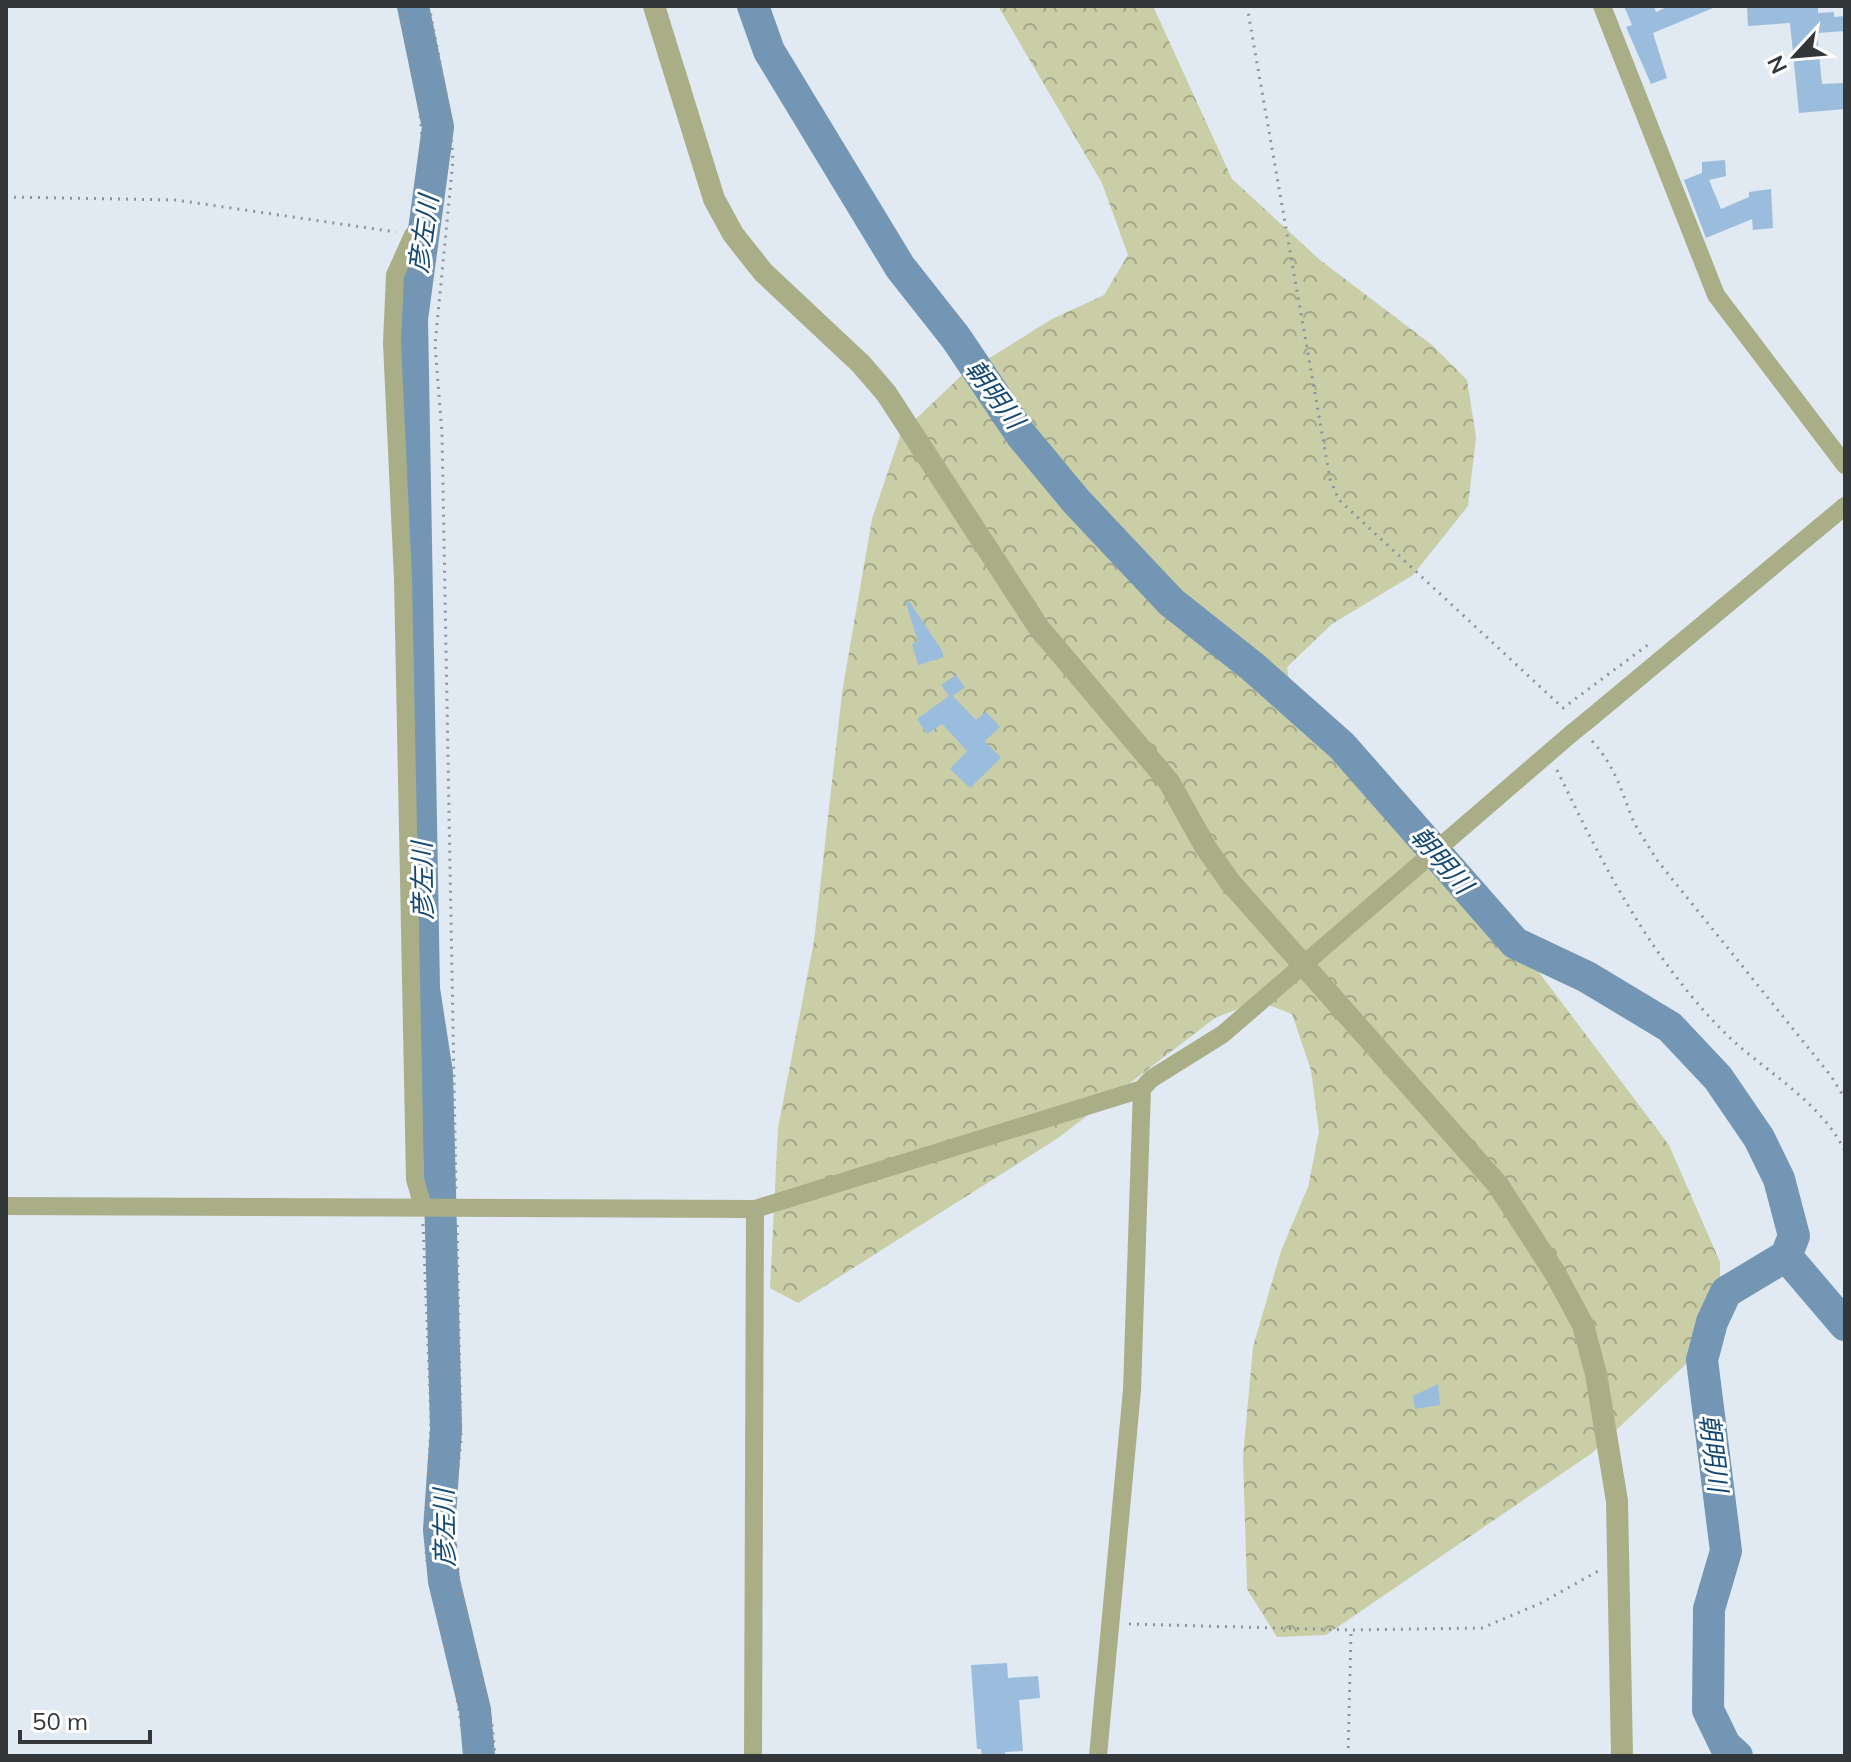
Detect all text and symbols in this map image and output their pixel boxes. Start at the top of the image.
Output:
north arrow [1755,16,1835,96]
text: N [1761,51,1793,78]
water label: 彦左川 [401,190,445,275]
water label: 朝明川 [958,353,1033,437]
water label: 朝明川 [1404,820,1482,903]
water label: 彦左川 [405,839,439,920]
water label: 朝明川 [1693,1412,1735,1497]
water label: 彦左川 [427,1486,461,1567]
scale bar [20,1694,150,1744]
text: 50 m [32,1706,88,1736]

